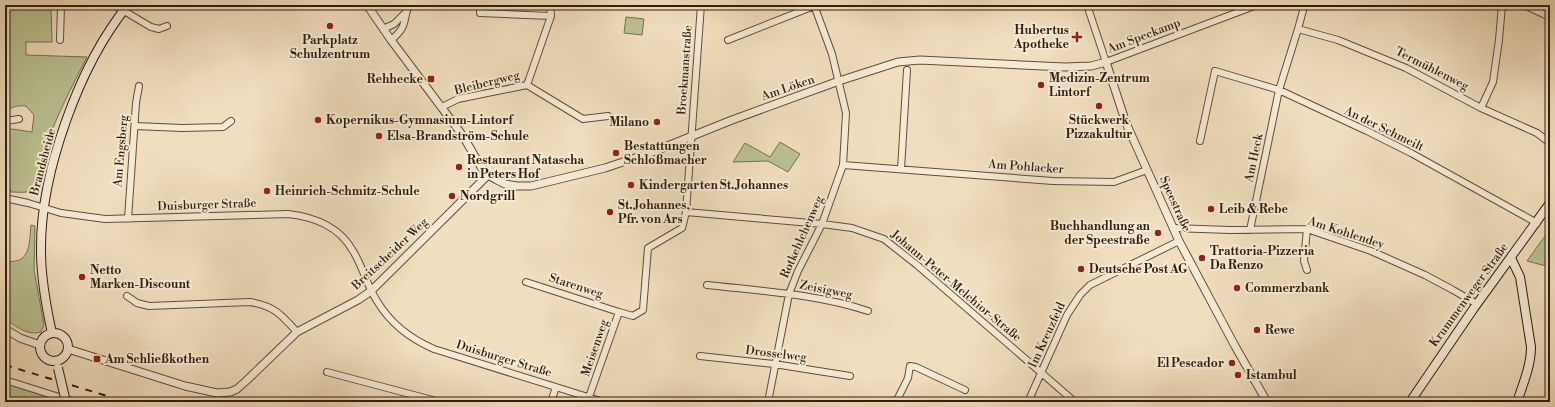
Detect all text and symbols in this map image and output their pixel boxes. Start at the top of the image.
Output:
street label: Am Speckamp [1104,15,1183,57]
marker: Parkplatz Schulzentrum [325,21,335,31]
place label: Hubertus Apotheke [1013,23,1070,52]
street label: Broekmanstraße [674,25,696,116]
marker: Hubertus Apotheke [1072,32,1082,42]
place label: Parkplatz Schulzentrum [290,33,370,62]
street label: Termühlenweg [1393,44,1472,94]
street label: Bleibergweg [452,67,522,99]
place label: Medizin-Zentrum Lintorf [1049,71,1150,100]
place label: Rehhecke [367,72,424,87]
street label: Am Löken [758,72,817,104]
marker: Rehhecke [426,74,436,84]
marker: Medizin-Zentrum Lintorf [1036,80,1046,90]
marker: Stückwerk Pizzakultur [1094,101,1104,111]
street label: An der Schmeilt [1341,103,1427,155]
place label: Kopernikus-Gymnasium-Lintorf [326,113,514,128]
place label: Stückwerk Pizzakultur [1066,113,1132,142]
street label: Am Engsberg [110,114,132,189]
marker: Kopernikus-Gymnasium-Lintorf [313,115,323,125]
place label: Milano [609,115,649,130]
marker: Milano [652,117,662,127]
street label: Brandsheide [27,127,59,198]
place label: Elsa-Brandström-Schule [387,129,529,144]
marker: Elsa-Brandström-Schule [374,131,384,141]
street label: Am Heck [1241,132,1267,185]
place label: Bestattungen Schloßmacher [624,139,707,168]
marker: Bestattungen Schloßmacher [611,148,621,158]
place label: Restaurant Natascha in Peters Hof [467,153,584,182]
street label: Am Pohlacker [987,157,1064,177]
marker: Restaurant Natascha in Peters Hof [454,162,464,172]
street label: Speestraße [1156,174,1194,234]
place label: Kindergarten St. Johannes [639,178,788,193]
marker: Kindergarten St. Johannes [626,180,636,190]
place label: Heinrich-Schmitz-Schule [275,184,420,199]
marker: Heinrich-Schmitz-Schule [262,186,272,196]
place label: Nordgrill [460,189,515,204]
marker: Nordgrill [447,191,457,201]
street label: Rotkehlchenweg [777,193,827,281]
street label: Duisburger Straße [157,196,257,214]
place label: St. Johannes, Pfr. von Ars [618,198,690,227]
place label: Leib & Rebe [1219,202,1289,217]
marker: Leib & Rebe [1206,204,1216,214]
marker: St. Johannes, Pfr. von Ars [605,207,615,217]
street label: Am Kohlendey [1305,213,1386,252]
street label: Breitscheider Weg [348,214,432,294]
place label: Buchhandlung an der Speestraße [1050,219,1151,248]
street label: Johann-Peter-Melchior-Straße [887,226,1024,345]
marker: Buchhandlung an der Speestraße [1153,228,1163,238]
street label: Krummenweger Straße [1426,240,1512,350]
place label: Trattoria-Pizzeria Da Renzo [1210,244,1315,273]
marker: Trattoria-Pizzeria Da Renzo [1197,253,1207,263]
place label: Deutsche Post AG [1089,262,1188,277]
place label: Netto Marken-Discount [90,263,191,292]
marker: Deutsche Post AG [1076,264,1086,274]
street label: Starenweg [547,270,606,302]
marker: Netto Marken-Discount [77,272,87,282]
street label: Zeisigweg [798,278,855,303]
place label: Commerzbank [1245,281,1330,296]
marker: Commerzbank [1232,283,1242,293]
street label: Im Kreuzfeld [1025,300,1069,370]
street label: Meisenweg [578,317,612,379]
place label: Rewe [1265,323,1295,338]
marker: Rewe [1252,325,1262,335]
street label: Duisburger Straße [454,337,554,381]
street label: Drosselweg [744,343,808,365]
place label: Am Schließkothen [104,352,210,367]
marker: Am Schließkothen [92,354,102,364]
place label: El Pescador [1157,356,1224,371]
marker: El Pescador [1227,358,1237,368]
place label: Istambul [1246,368,1297,383]
marker: Istambul [1233,370,1243,380]

